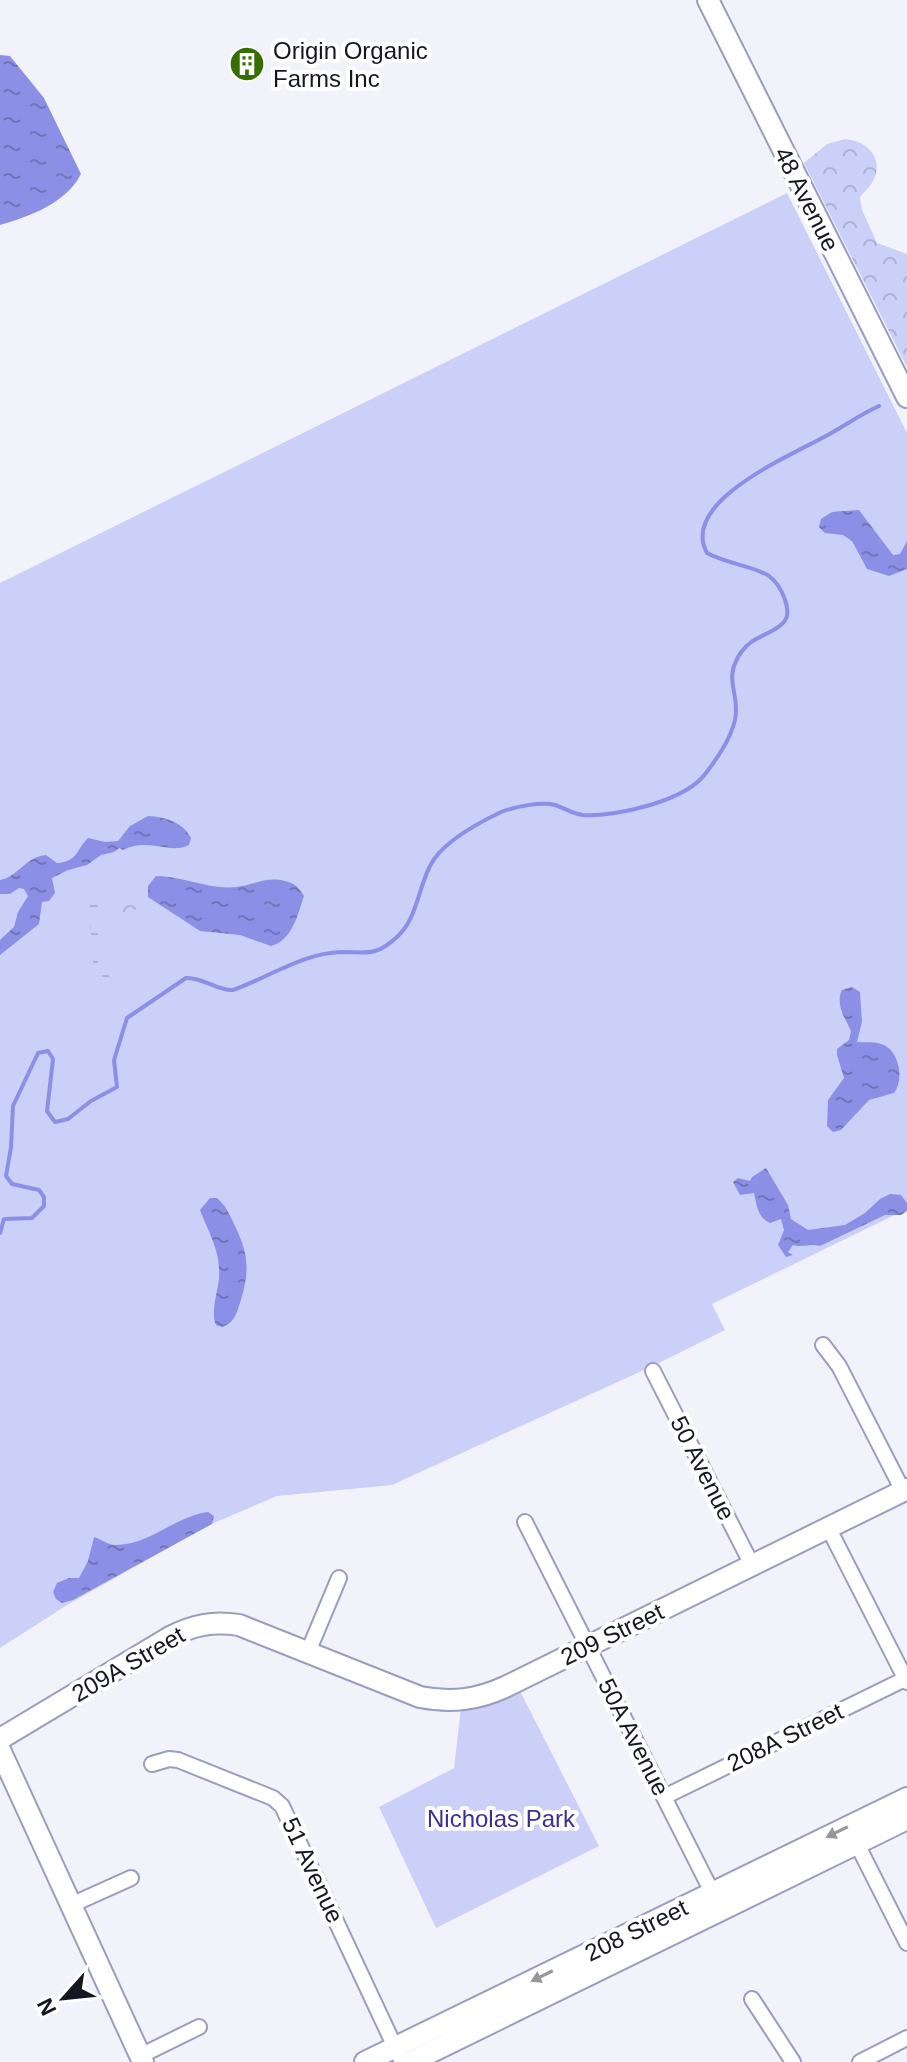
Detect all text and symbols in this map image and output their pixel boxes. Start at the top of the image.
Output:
place label: Origin Organic Farms Inc [273,37,428,92]
building icon: Origin Organic Farms Inc [228,45,266,83]
street label: 48 Avenue [769,143,845,255]
street label: 50 Avenue [665,1412,741,1524]
street label: 209 Street [556,1597,668,1670]
street label: 209A Street [67,1621,189,1707]
street label: 50A Avenue [593,1674,675,1800]
street label: 208A Street [723,1697,848,1777]
park label: Nicholas Park [427,1805,576,1832]
street label: 51 Avenue [277,1813,349,1927]
one-way arrow [825,1825,848,1839]
street label: 208 Street [580,1893,692,1966]
north arrow [24,1958,104,2038]
one-way arrow [530,1969,553,1983]
text: N [32,1994,61,2020]

